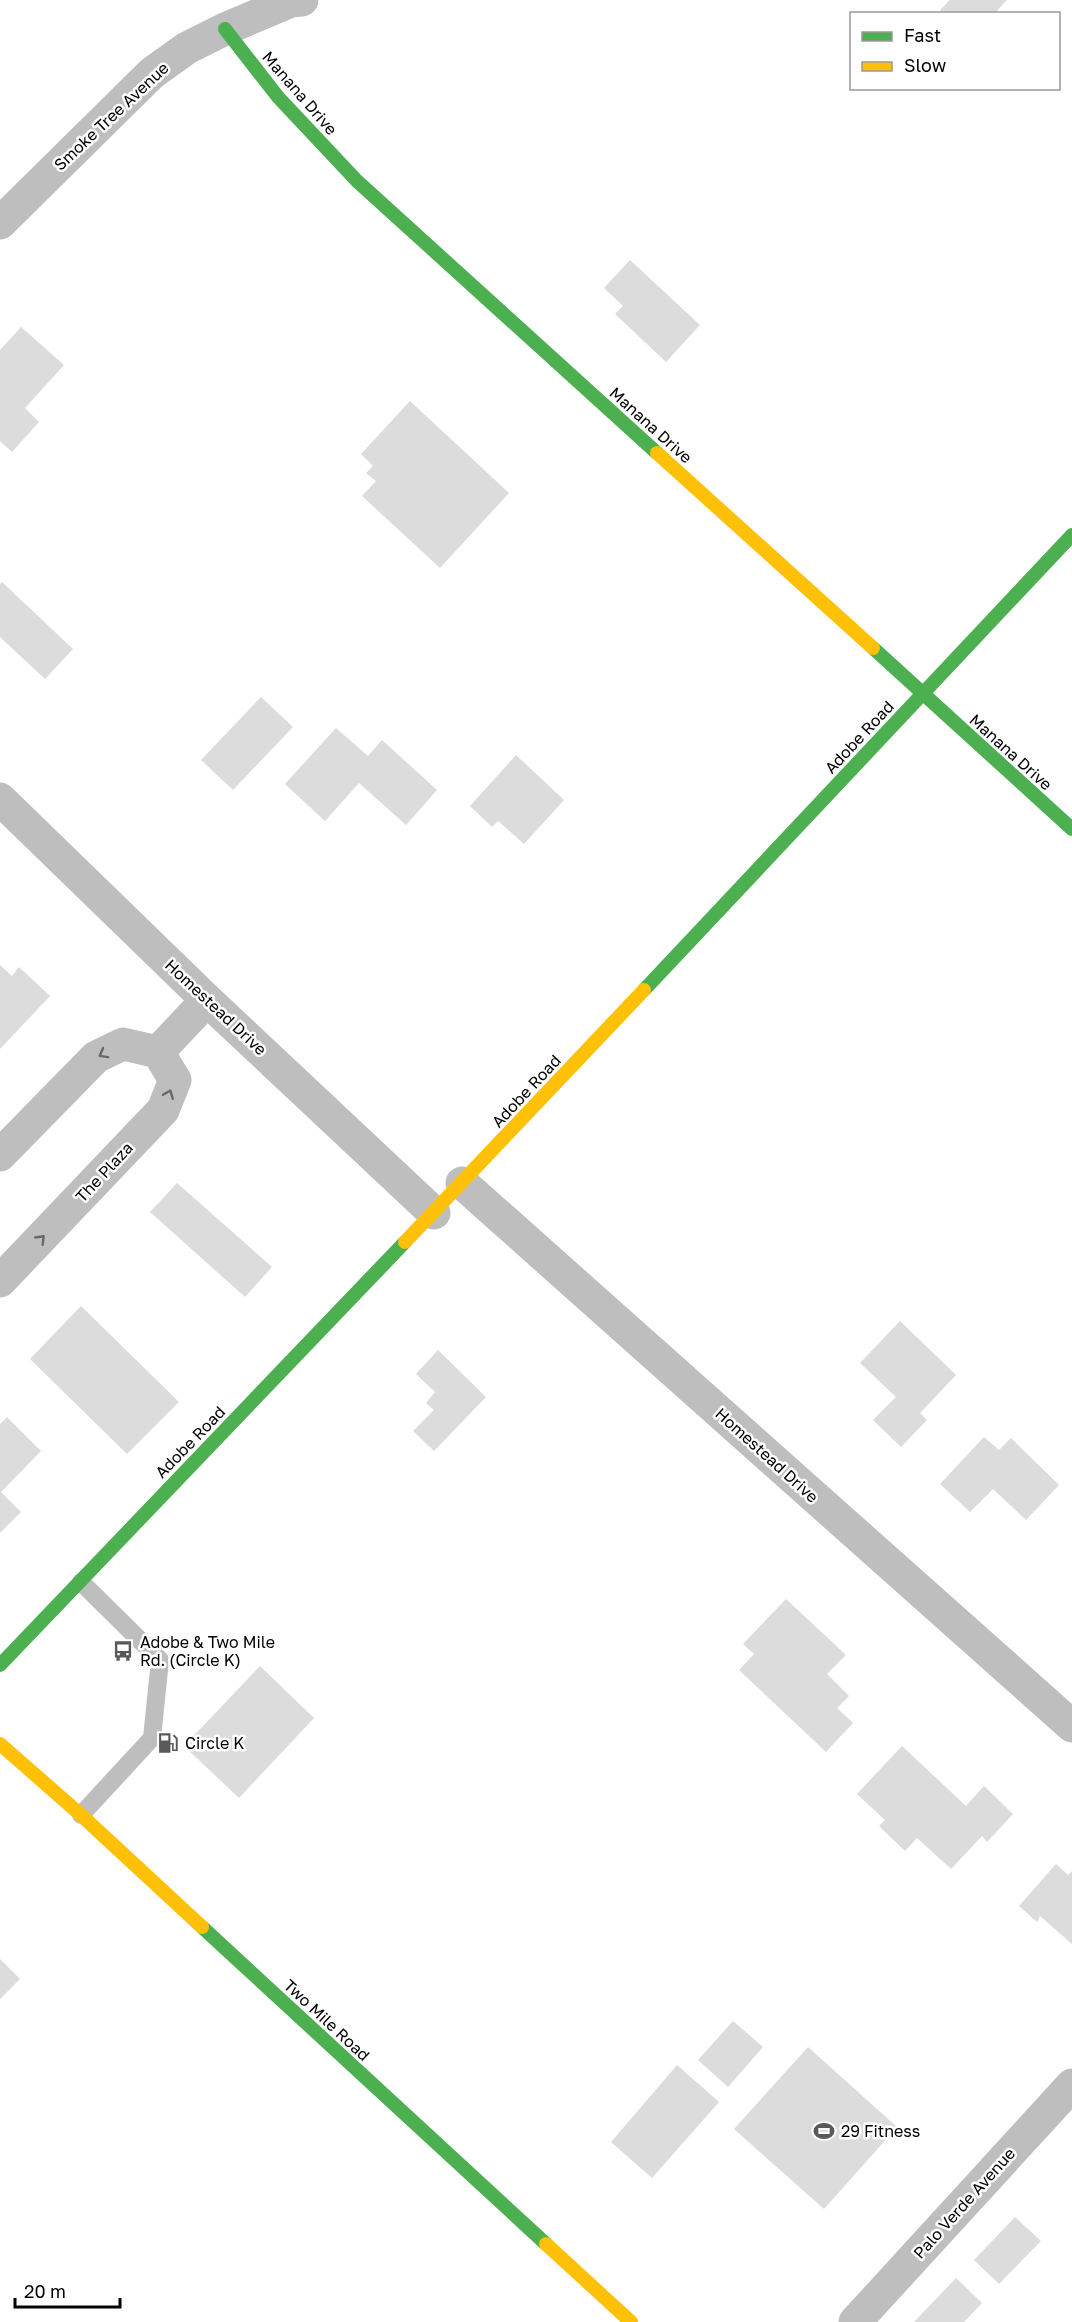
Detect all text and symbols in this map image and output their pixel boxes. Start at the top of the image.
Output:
legend [850,12,1060,90]
text: Fast [904,24,941,46]
street label: Manana Drive [258,47,342,139]
text: Slow [904,54,947,76]
street label: Smoke Tree Avenue [49,58,173,174]
street label: Manana Drive [606,383,696,467]
street label: Adobe Road [820,696,898,778]
street label: Manana Drive [966,710,1056,794]
street label: Homestead Drive [161,955,271,1059]
one-way arrow [99,1047,109,1058]
street label: Adobe Road [487,1050,565,1132]
one-way arrow [162,1089,174,1100]
street label: The Plaza [71,1138,137,1206]
one-way arrow [33,1235,44,1246]
street label: Adobe Road [151,1402,229,1482]
street label: Homestead Drive [711,1403,823,1507]
place label: Adobe & Two Mile Rd. (Circle K) [140,1632,275,1670]
bus stop icon: Adobe & Two Mile Rd. (Circle K) [111,1639,135,1663]
fuel station icon: Circle K [156,1731,180,1755]
place label: Circle K [185,1733,244,1753]
street label: Two Mile Road [280,1975,374,2065]
sports icon: 29 Fitness [812,2119,836,2143]
place label: 29 Fitness [841,2121,920,2141]
street label: Palo Verde Avenue [909,2143,1019,2263]
scale bar [15,2271,120,2309]
text: 20 m [24,2280,66,2302]

